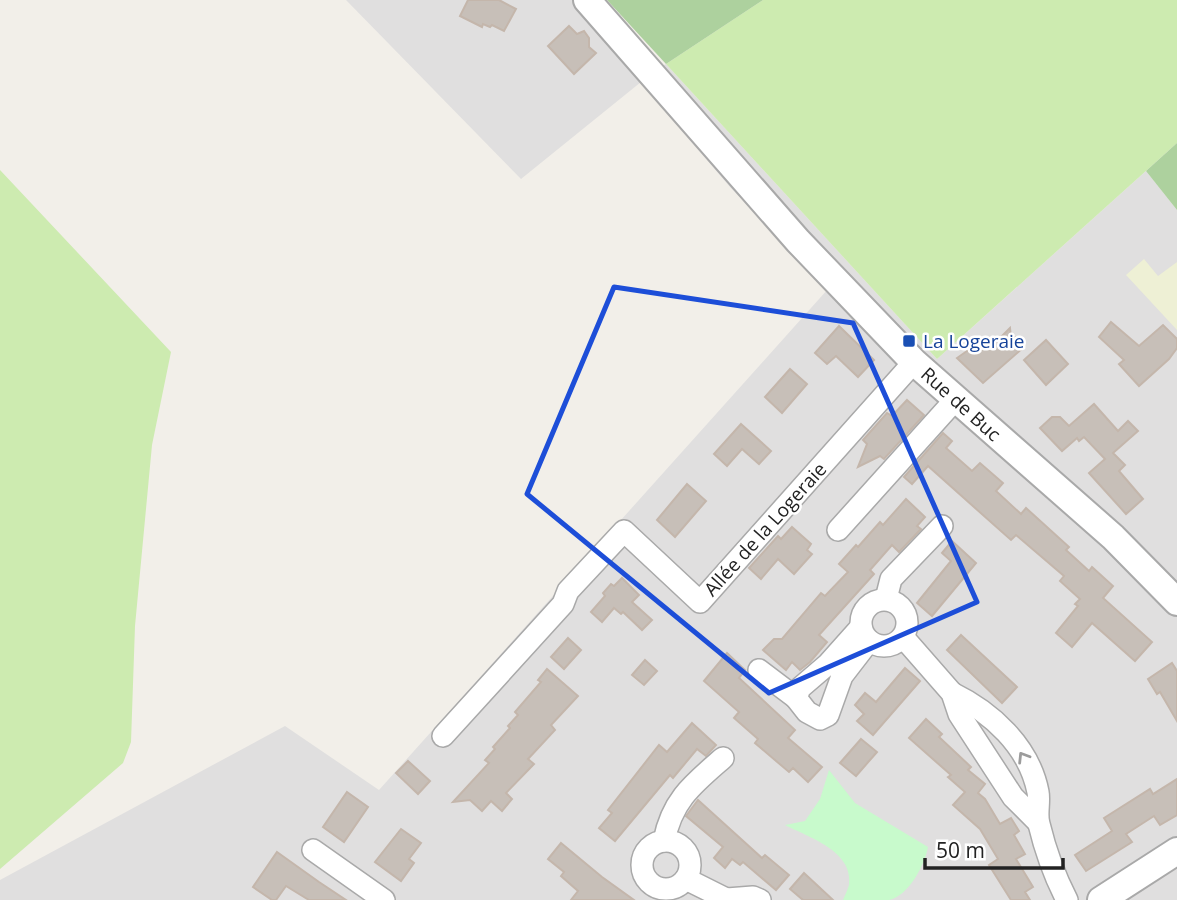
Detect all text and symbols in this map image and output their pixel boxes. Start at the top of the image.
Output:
place label: La Logeraie [923,328,1025,354]
marker: La Logeraie [901,333,917,349]
street label: Rue de Buc [915,361,1007,447]
street label: Allée de la Logeraie [698,457,832,601]
one-way arrow [1019,752,1032,765]
scale bar [925,827,1063,871]
text: 50 m [936,836,985,864]

